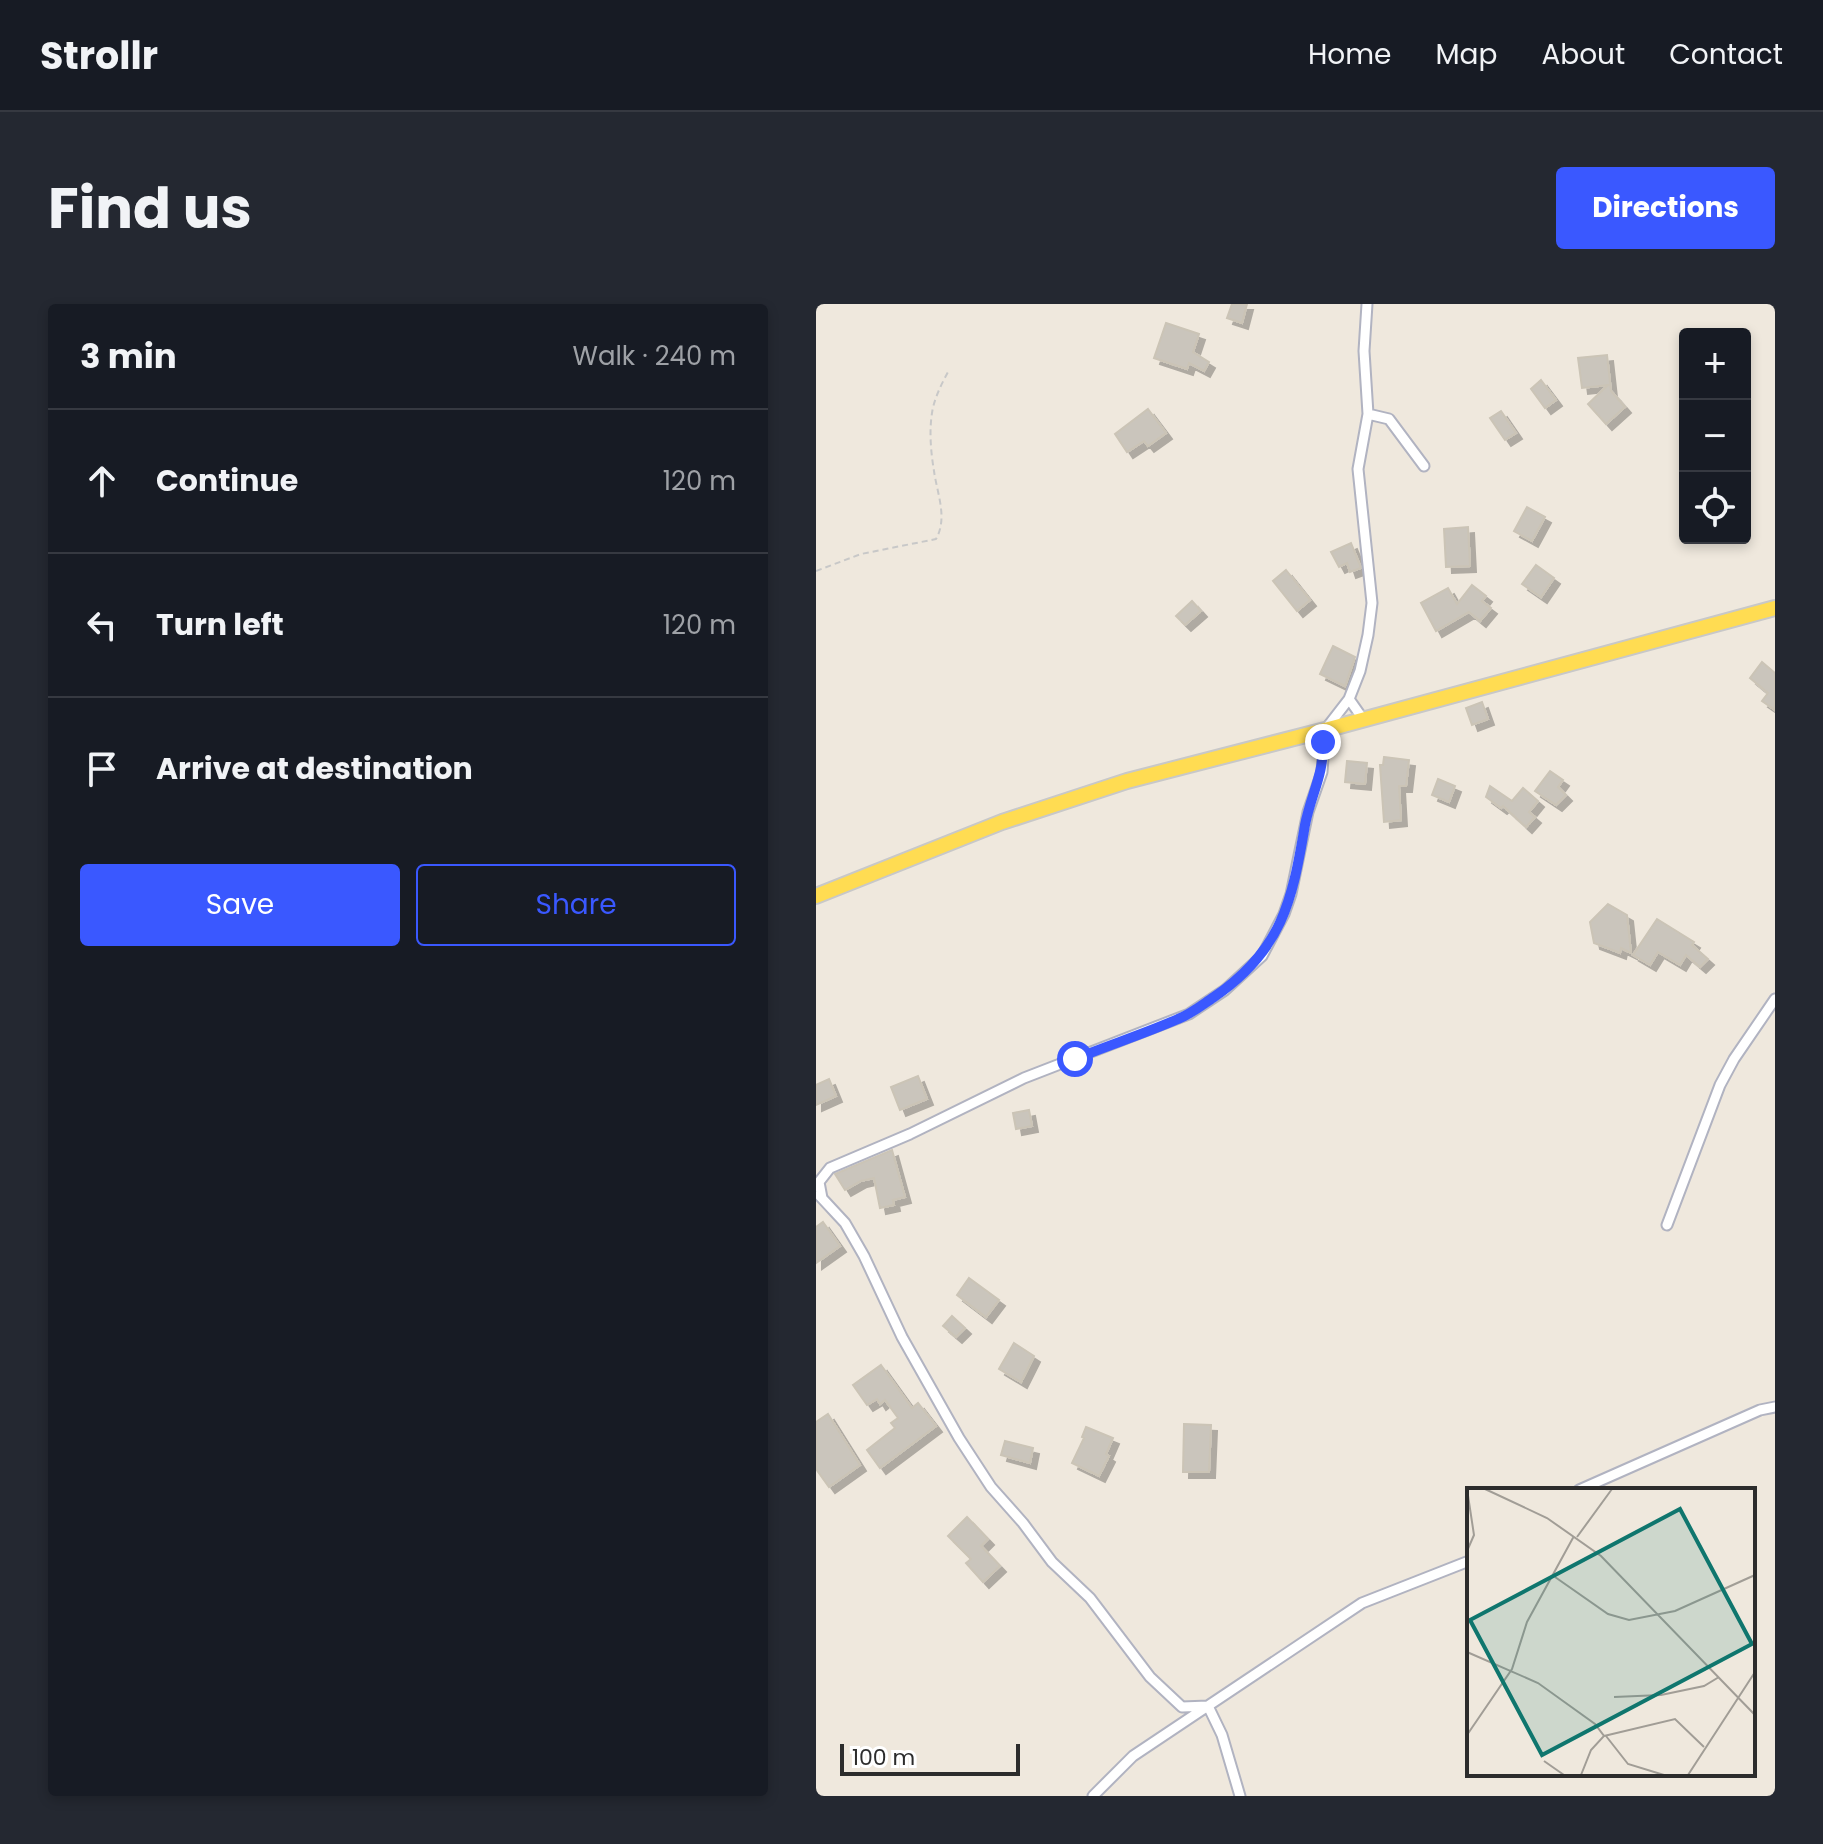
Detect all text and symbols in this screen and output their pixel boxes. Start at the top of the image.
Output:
text: Strollr [40,29,158,82]
text: Home [1308,35,1391,74]
text: Map [1435,35,1497,74]
text: About [1541,35,1625,74]
text: Contact [1669,35,1783,74]
button: Directions [1556,167,1775,249]
text: Find us [48,169,252,248]
map controls [1679,328,1751,544]
button: + [1679,328,1751,400]
text: 3 min [80,332,177,380]
text: Walk · 240 m [573,338,736,374]
button: − [1679,400,1751,472]
icon: ahead [80,459,124,503]
text: Continue [156,459,298,502]
text: 120 m [663,463,736,499]
button: locate [1679,472,1751,544]
icon: left [80,603,124,647]
text: Turn left [156,603,284,646]
text: 120 m [663,607,736,643]
route end [1305,724,1341,760]
icon: arrive [80,747,124,791]
text: Arrive at destination [156,747,473,790]
button: Save [80,864,400,946]
button: Share [416,864,736,946]
route start [1057,1041,1093,1077]
inset map [1467,1488,1755,1776]
scale bar [840,1740,1020,1776]
text: 100 m [852,1742,915,1773]

